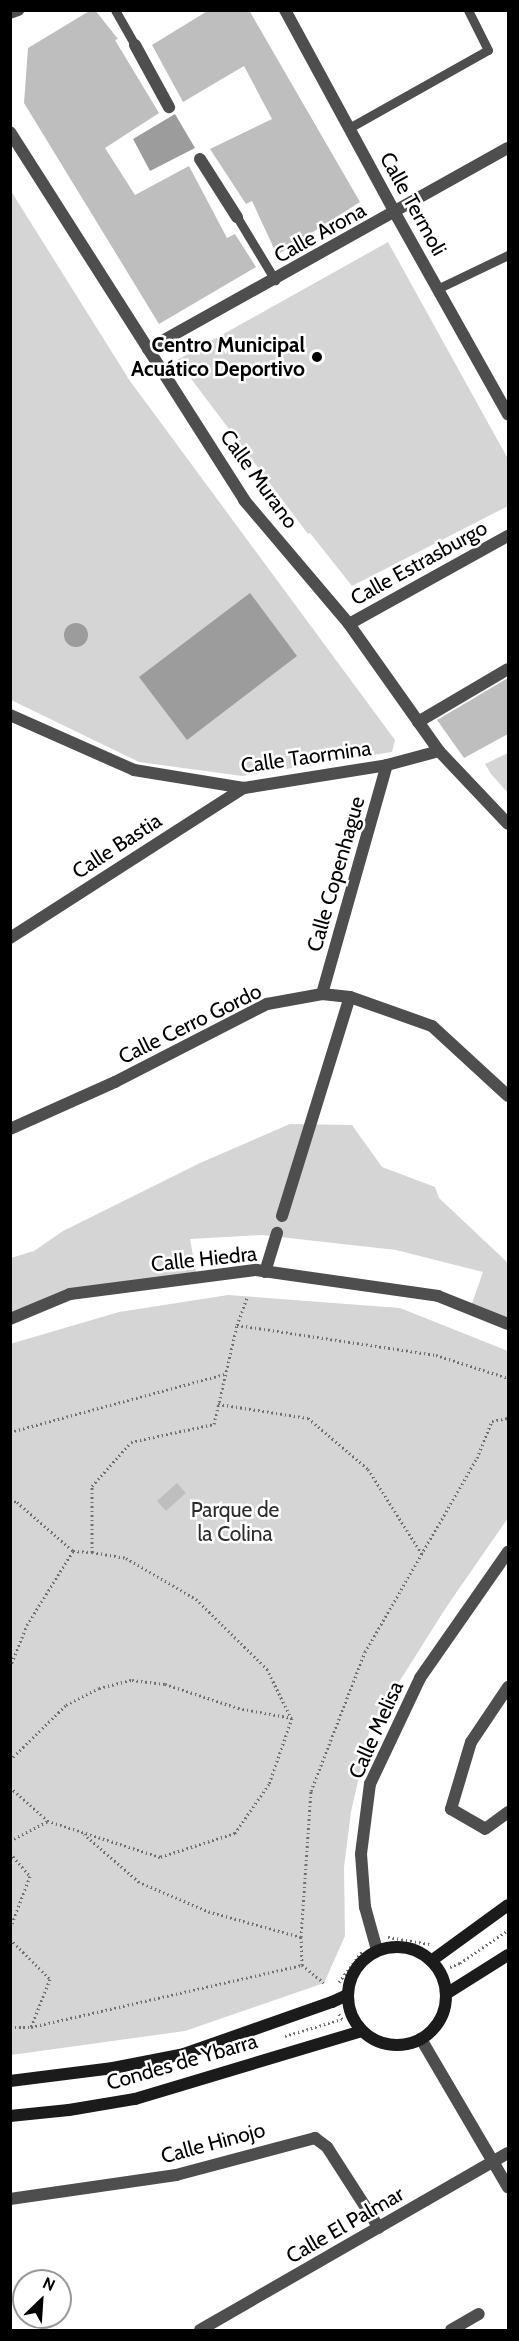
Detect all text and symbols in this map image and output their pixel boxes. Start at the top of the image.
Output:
street label: Calle Termoli [374,148,452,260]
street label: Calle Arona [270,198,370,268]
place label: Centro Municipal Acuático Deportivo [131,332,305,382]
marker: Centro Municipal Acuático Deportivo [310,350,324,364]
street label: Calle Murano [215,425,303,533]
street label: Calle Estrasburgo [346,515,492,611]
street label: Calle Taormina [239,735,373,779]
street label: Calle Copenhague [302,793,370,955]
street label: Calle Bastia [68,808,166,884]
street label: Calle Cerro Gordo [114,978,266,1070]
street label: Calle Hiedra [150,1241,258,1277]
park label: Parque de la Colina [191,1497,279,1547]
street label: Calle Melisa [343,1677,409,1783]
street label: Condes de Ybarra [104,2028,260,2096]
street label: Calle Hinojo [158,2117,268,2169]
street label: Calle El Palmar [282,2181,408,2269]
north arrow [12,2269,72,2329]
text: N [40,2273,58,2295]

